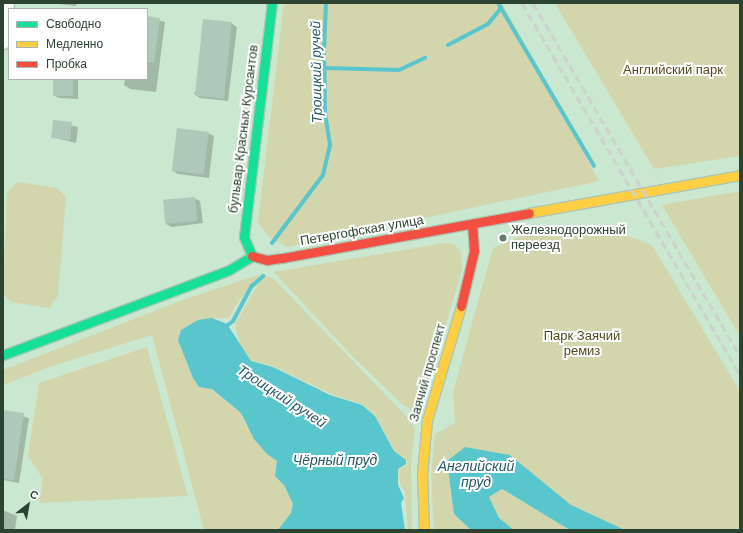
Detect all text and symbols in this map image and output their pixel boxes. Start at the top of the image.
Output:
legend [8,8,148,80]
text: Свободно [46,17,101,31]
water label: Троицкий ручей [307,21,325,123]
text: Медленно [46,37,103,51]
street label: бульвар Красных Курсантов [226,44,262,214]
text: Пробка [46,57,87,71]
park label: Английский парк [623,62,723,78]
street label: Петергофская улица [299,212,425,250]
place label: Железнодорожный переезд [511,223,626,254]
marker: Железнодорожный переезд [498,233,508,243]
street label: Заячий проспект [407,322,449,424]
park label: Парк Заячий ремиз [544,329,620,360]
water label: Троицкий ручей [234,361,330,431]
water label: Чёрный пруд [293,452,377,468]
water label: Английский пруд [438,458,514,490]
north arrow [8,485,48,525]
text: С [28,488,41,502]

